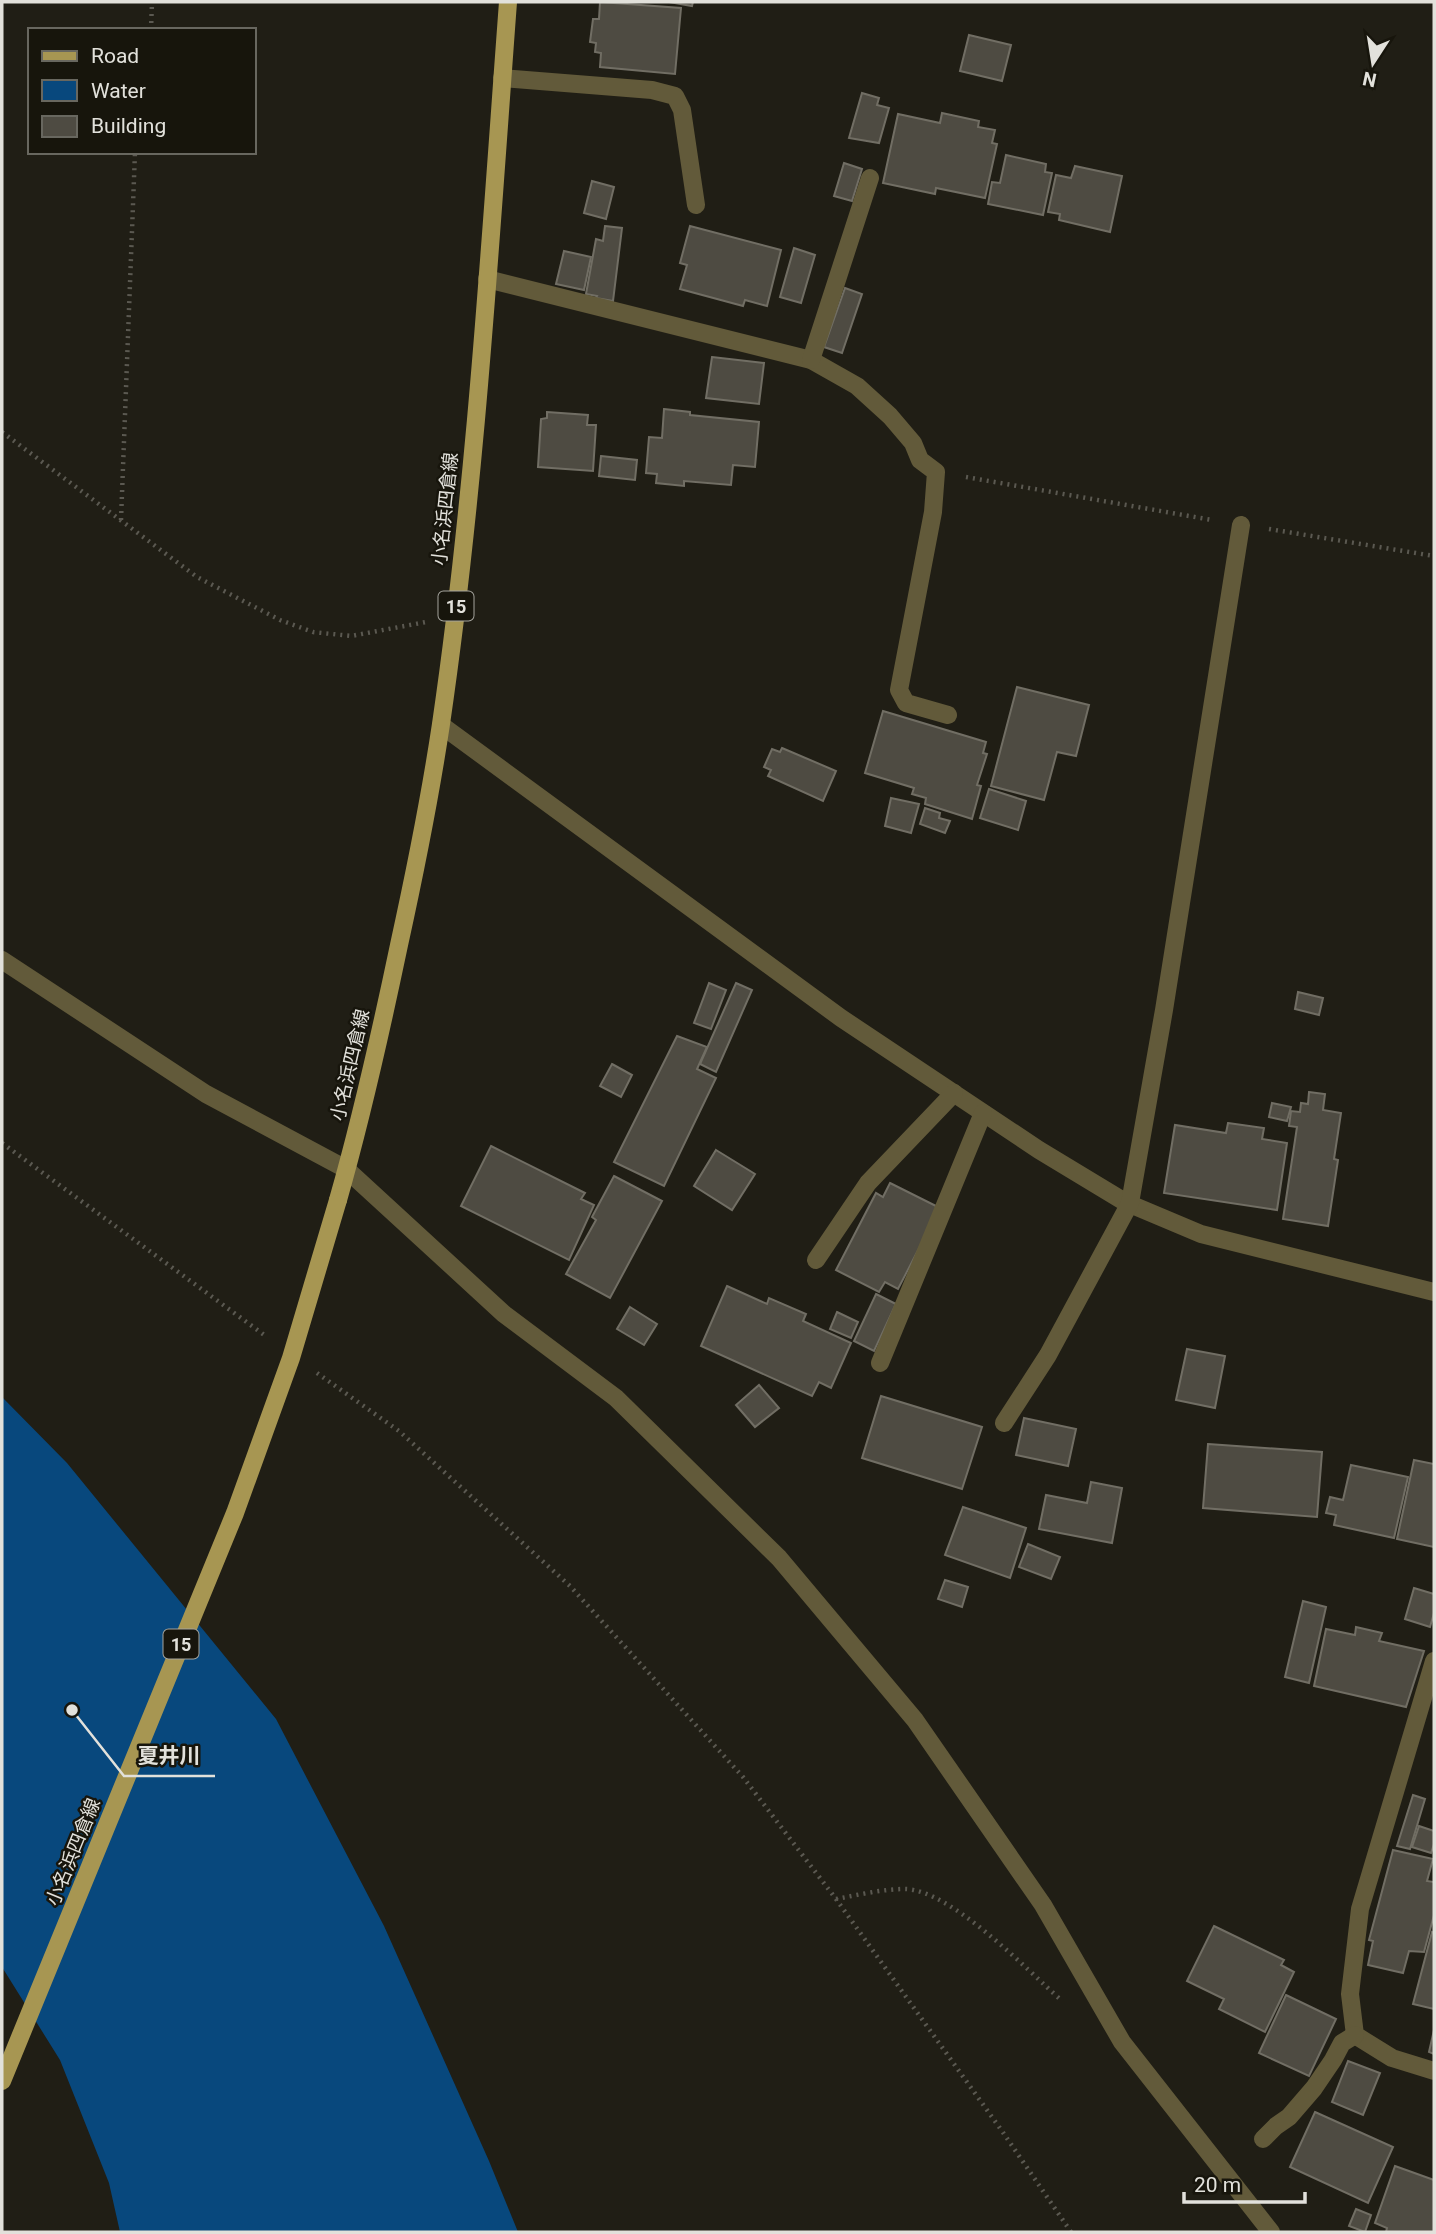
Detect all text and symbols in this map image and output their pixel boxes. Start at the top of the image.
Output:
legend [28,28,256,154]
north arrow [1338,28,1408,98]
text: Road [91,44,139,68]
text: N [1361,66,1379,92]
text: Water [91,79,146,103]
text: Building [91,114,166,138]
street label: 小名浜四倉線 [428,451,462,567]
road number: 15 [438,592,474,620]
street label: 小名浜四倉線 [326,1007,374,1123]
road number: 15 [164,1630,198,1658]
callout: 夏井川 [124,1734,215,1776]
text: 夏井川 [138,1744,201,1768]
street label: 小名浜四倉線 [41,1795,105,1909]
scale bar [1184,2160,1305,2204]
text: 20 m [1194,2173,1241,2197]

